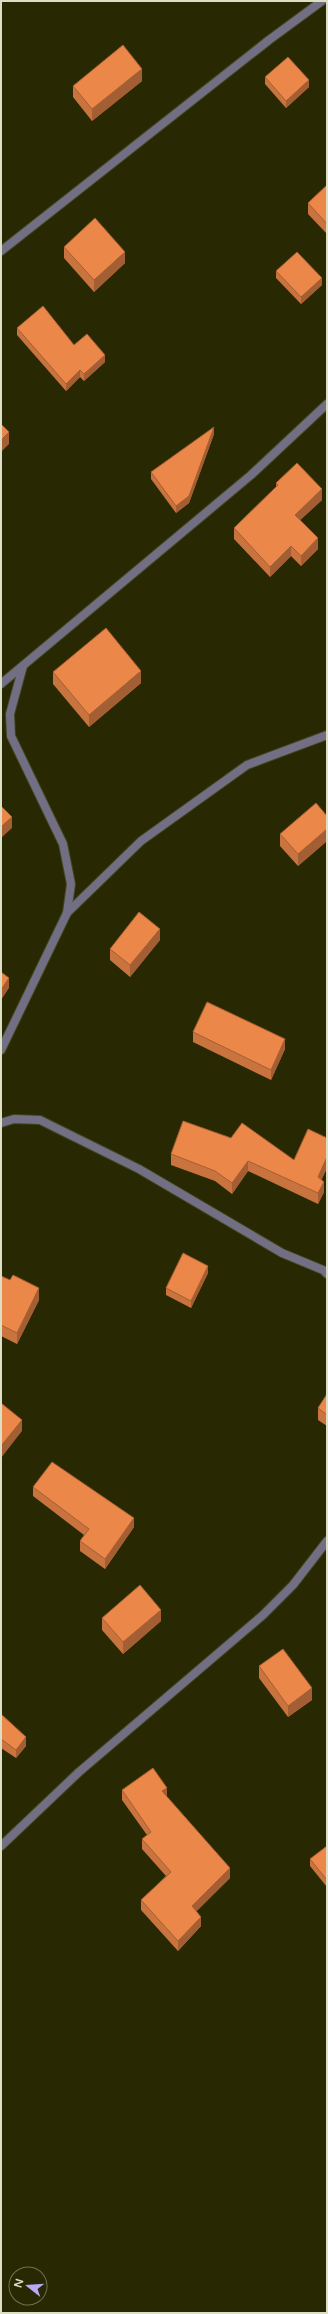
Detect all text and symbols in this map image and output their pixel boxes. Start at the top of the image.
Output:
north arrow [8,2266,48,2306]
text: N [11,2277,26,2289]

